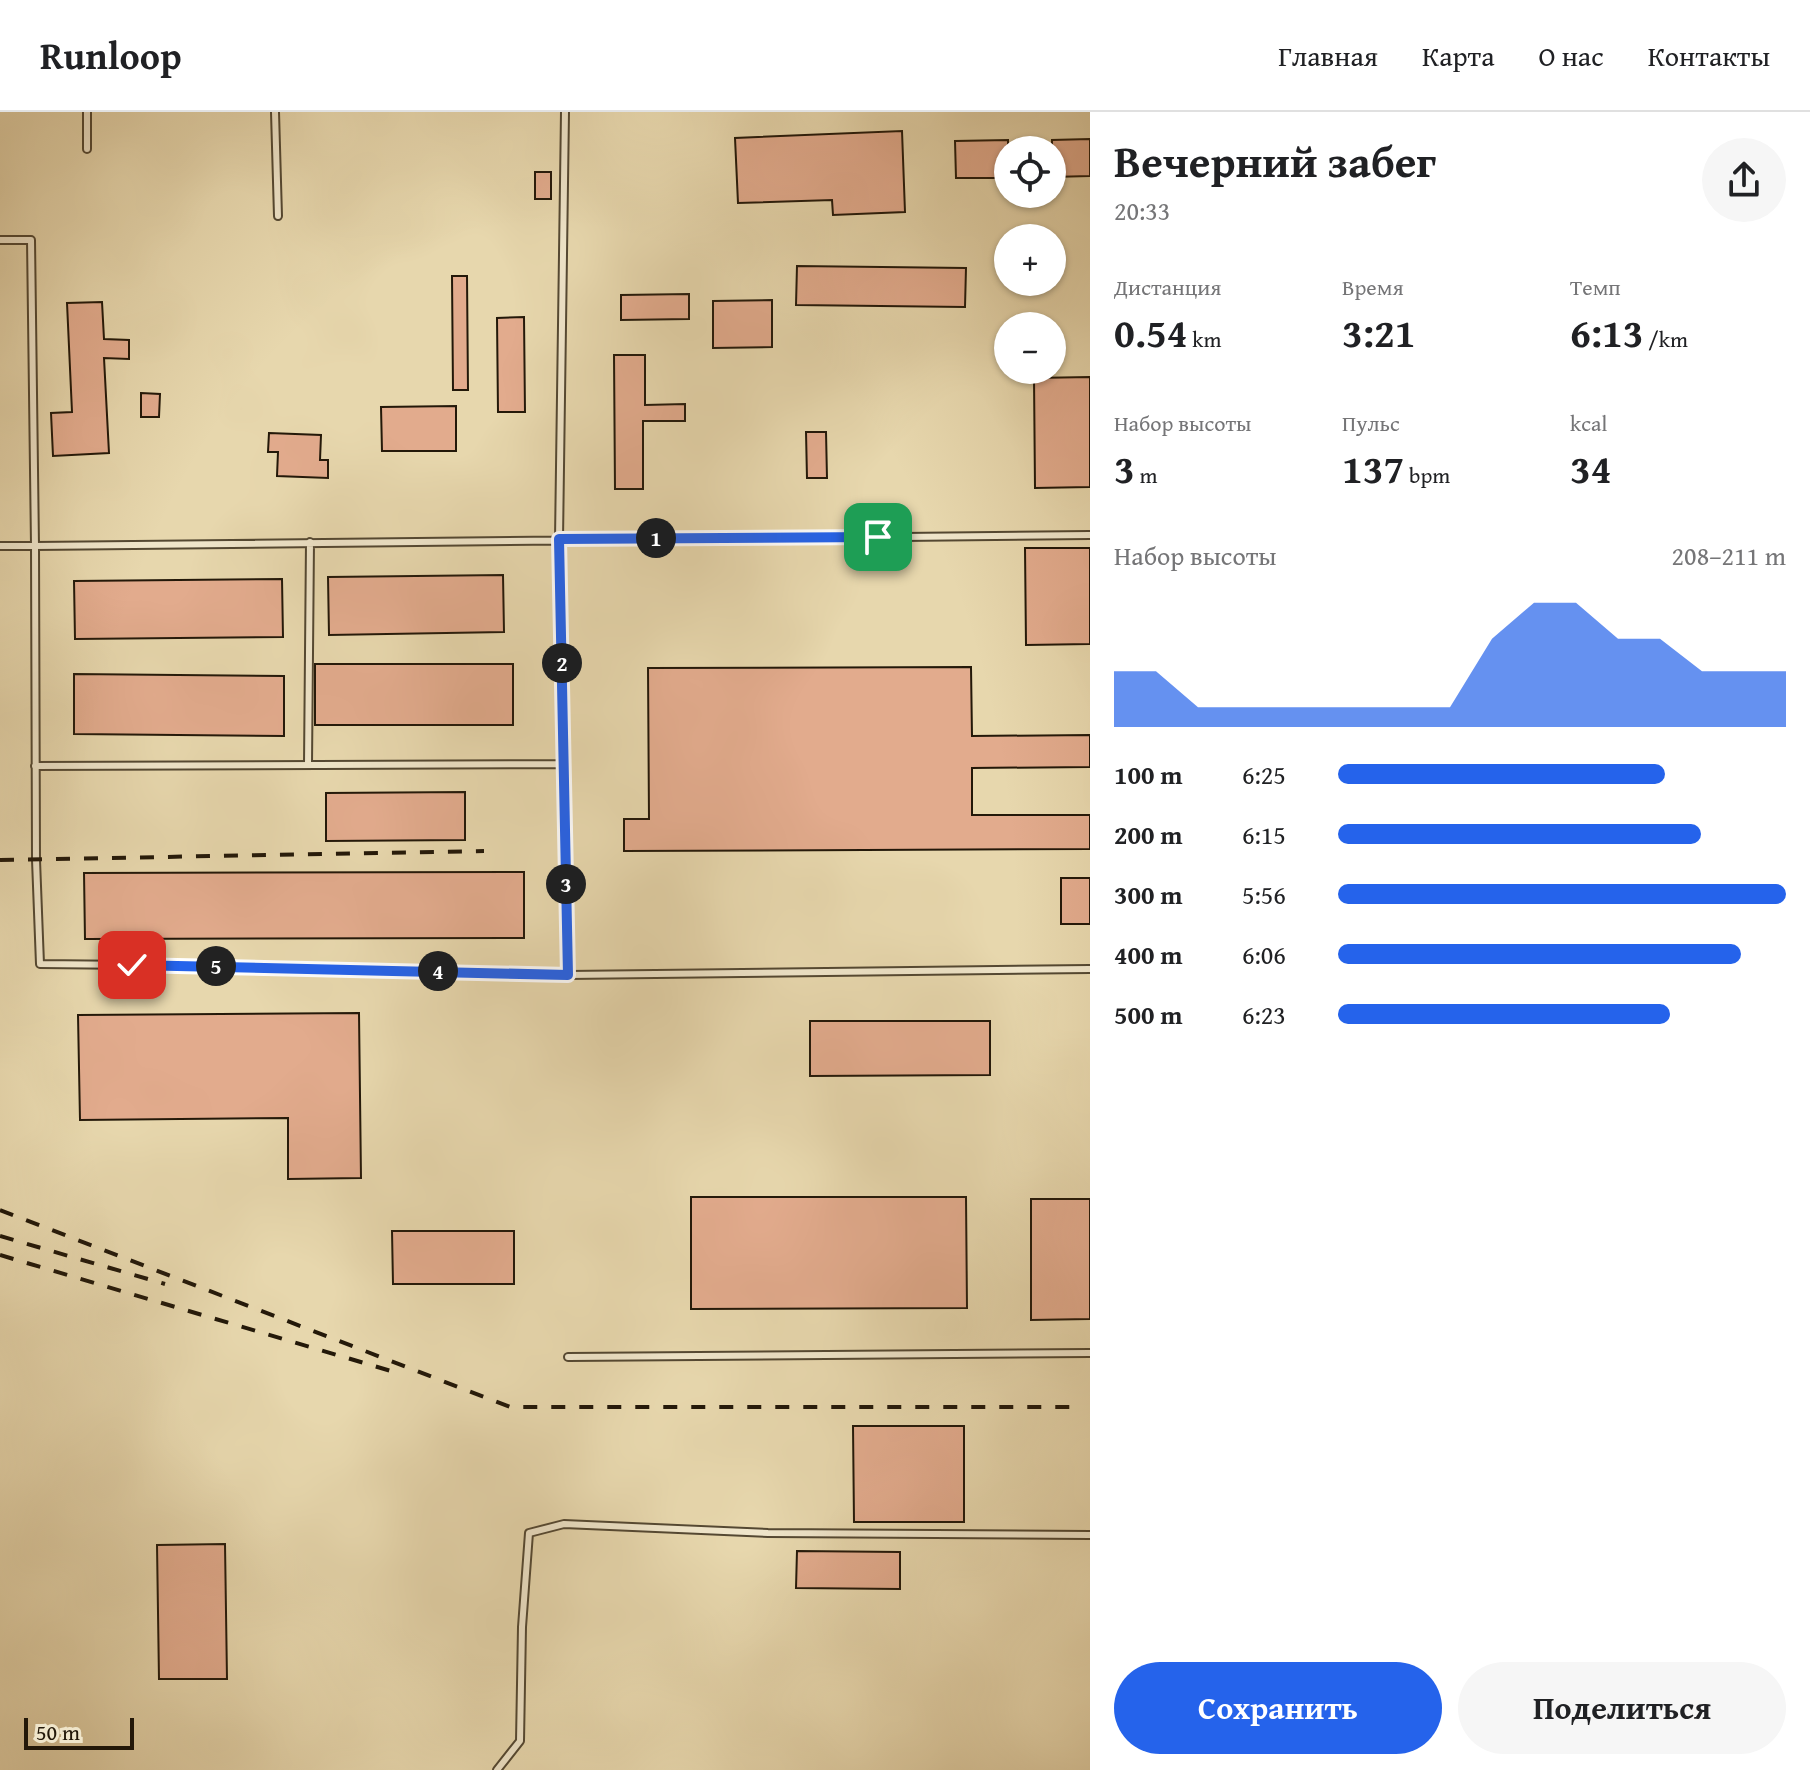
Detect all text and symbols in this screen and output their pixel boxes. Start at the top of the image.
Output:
text: Runloop [40,27,182,83]
text: Главная [1278,35,1378,76]
text: Карта [1422,35,1494,76]
text: О нас [1538,35,1604,76]
text: Контакты [1648,35,1770,76]
text: Вечерний забег [1114,129,1436,193]
map controls [994,136,1066,384]
button: locate [994,136,1066,208]
button: share [1702,138,1786,222]
text: 20:33 [1114,191,1170,230]
button: + [994,224,1066,296]
text: Дистанция [1114,271,1222,303]
text: Время [1342,271,1404,303]
text: Темп [1570,271,1621,303]
text: 0.54 [1114,303,1187,362]
text: 3:21 [1342,303,1415,362]
text: 6:13 [1570,303,1643,362]
button: − [994,312,1066,384]
text: km [1187,323,1221,355]
text: /km [1643,323,1688,355]
text: Набор высоты [1114,407,1251,439]
text: Пульс [1342,407,1400,439]
text: kcal [1570,407,1608,439]
text: 3 [1114,439,1135,498]
text: 137 [1342,439,1404,498]
text: 34 [1570,439,1611,498]
text: m [1135,459,1158,491]
text: bpm [1404,459,1450,491]
pin [844,503,912,571]
icon: arrive [856,515,900,559]
pin: 1 [636,518,676,558]
text: 1 [650,522,662,554]
text: Набор высоты [1114,536,1276,575]
text: 208–211 m [1672,536,1786,575]
pin: 2 [542,643,582,683]
text: 2 [556,647,568,679]
text: 100 m [1114,755,1182,794]
text: 6:25 [1242,755,1286,794]
text: 200 m [1114,815,1182,854]
text: 6:15 [1242,815,1286,854]
pin: 3 [546,864,586,904]
text: 3 [560,868,572,900]
text: 300 m [1114,875,1182,914]
text: 5:56 [1242,875,1286,914]
pin [98,931,166,999]
text: 400 m [1114,935,1182,974]
text: 6:06 [1242,935,1286,974]
icon: check [110,943,154,987]
pin: 5 [196,946,236,986]
text: 5 [210,950,222,982]
pin: 4 [418,951,458,991]
text: 4 [432,955,444,987]
text: 500 m [1114,995,1182,1034]
text: 6:23 [1242,995,1286,1034]
button: Сохранить [1114,1662,1442,1754]
button: Поделиться [1458,1662,1786,1754]
scale bar [24,1714,134,1750]
text: 50 m [36,1716,80,1748]

